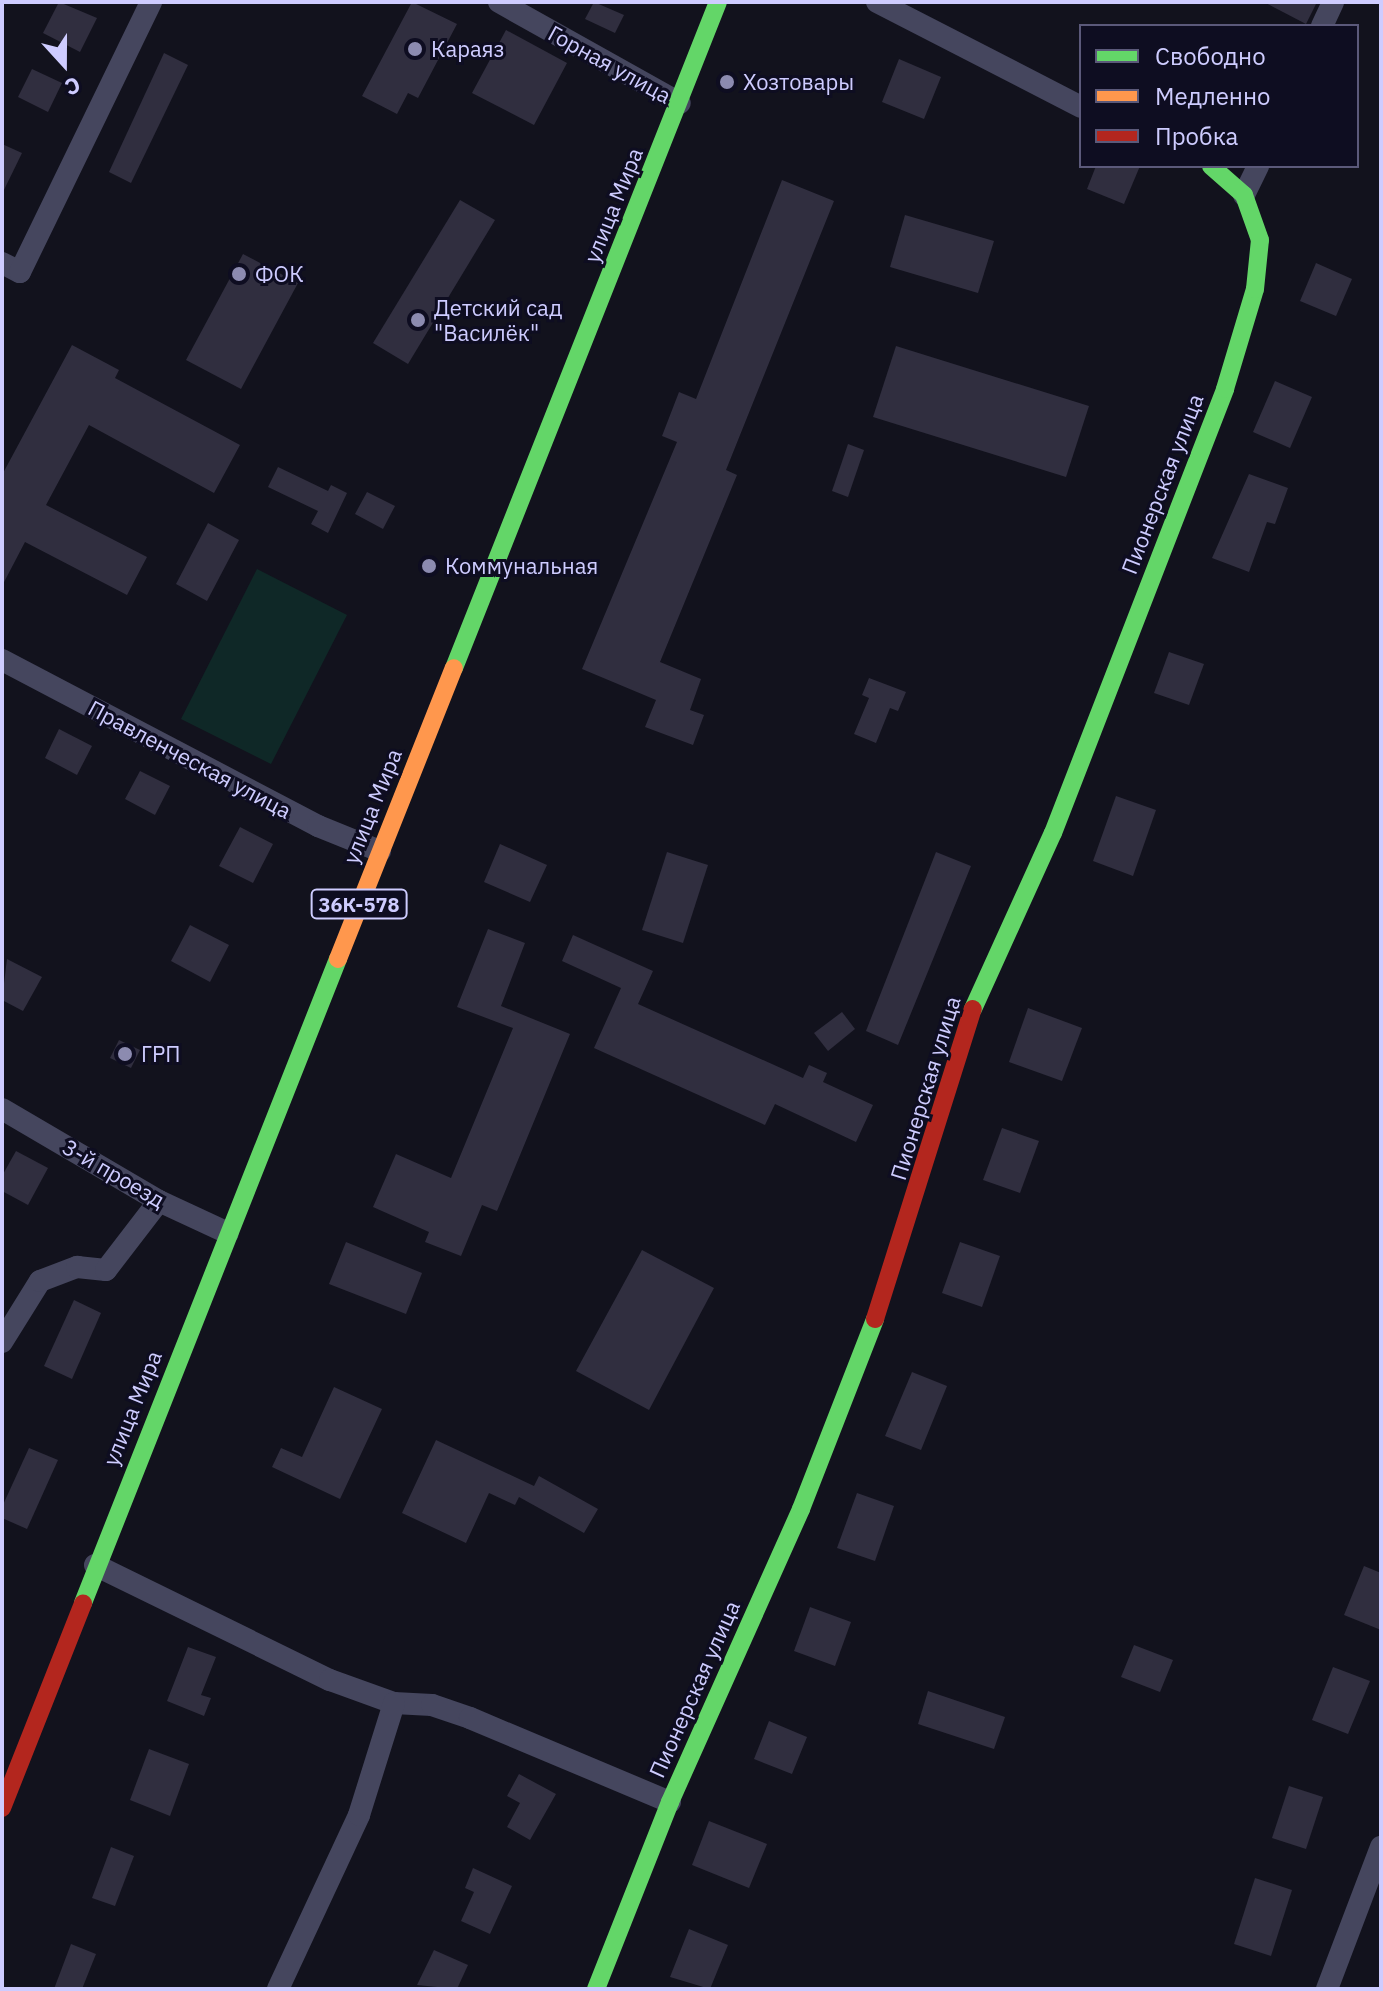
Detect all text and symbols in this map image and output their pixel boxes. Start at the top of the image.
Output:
street label: Горная улица [544,19,676,109]
north arrow [24,24,104,104]
legend [1079,24,1359,168]
place label: Караяз [431,36,505,62]
marker: Караяз [406,40,424,58]
text: Свободно [1155,40,1266,72]
place label: Хозтовары [743,69,854,95]
text: С [61,71,85,103]
marker: Хозтовары [718,73,736,91]
text: Медленно [1155,80,1271,112]
text: Пробка [1155,120,1238,152]
street label: улица Мира [578,144,648,266]
place label: ФОК [255,261,304,287]
marker: ФОК [230,265,248,283]
place label: Детский сад "Василёк" [434,294,562,346]
marker: Детский сад "Василёк" [409,311,427,329]
street label: Пионерская улица [1115,390,1209,578]
place label: Коммунальная [445,553,598,579]
marker: Коммунальная [420,557,438,575]
street label: Правленческая улица [84,694,296,824]
street label: улица Мира [337,745,407,867]
road number: 36К-578 [309,888,409,920]
street label: Пионерская улица [884,993,966,1183]
place label: ГРП [141,1041,181,1067]
marker: ГРП [116,1045,134,1063]
street label: 3-й проезд [58,1133,170,1213]
street label: улица Мира [97,1347,167,1469]
street label: Пионерская улица [643,1596,745,1782]

